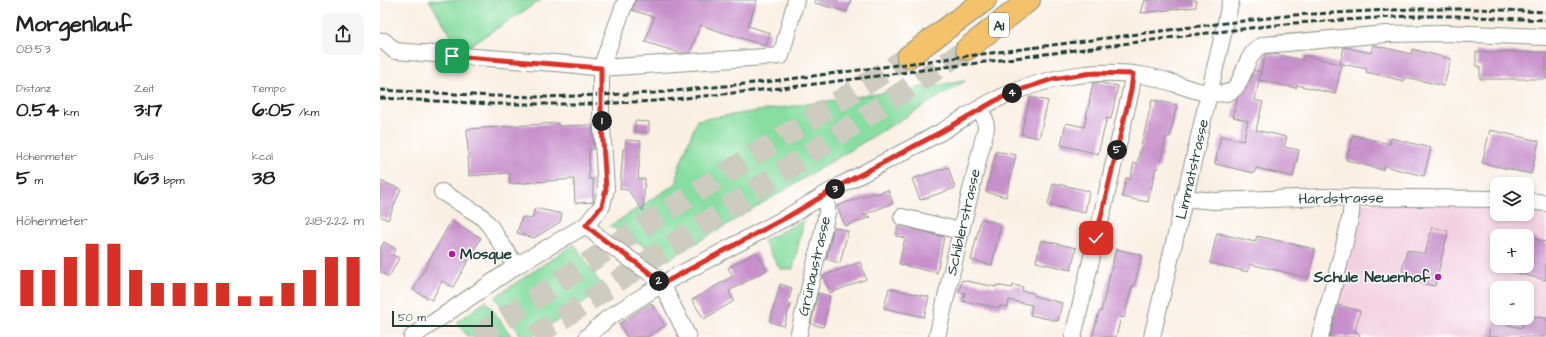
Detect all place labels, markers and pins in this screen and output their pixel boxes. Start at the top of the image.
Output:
pin [435,39,469,73]
pin: 4 [1002,83,1022,103]
pin: 1 [592,111,612,131]
pin: 5 [1107,140,1127,160]
pin: 3 [825,179,845,199]
pin [1079,221,1113,255]
place label: Mosque [460,244,512,265]
marker: Mosque [447,249,457,259]
place label: Schule Neuenhof [1313,267,1431,288]
pin: 2 [649,271,669,291]
marker: Schule Neuenhof [1433,272,1443,282]

